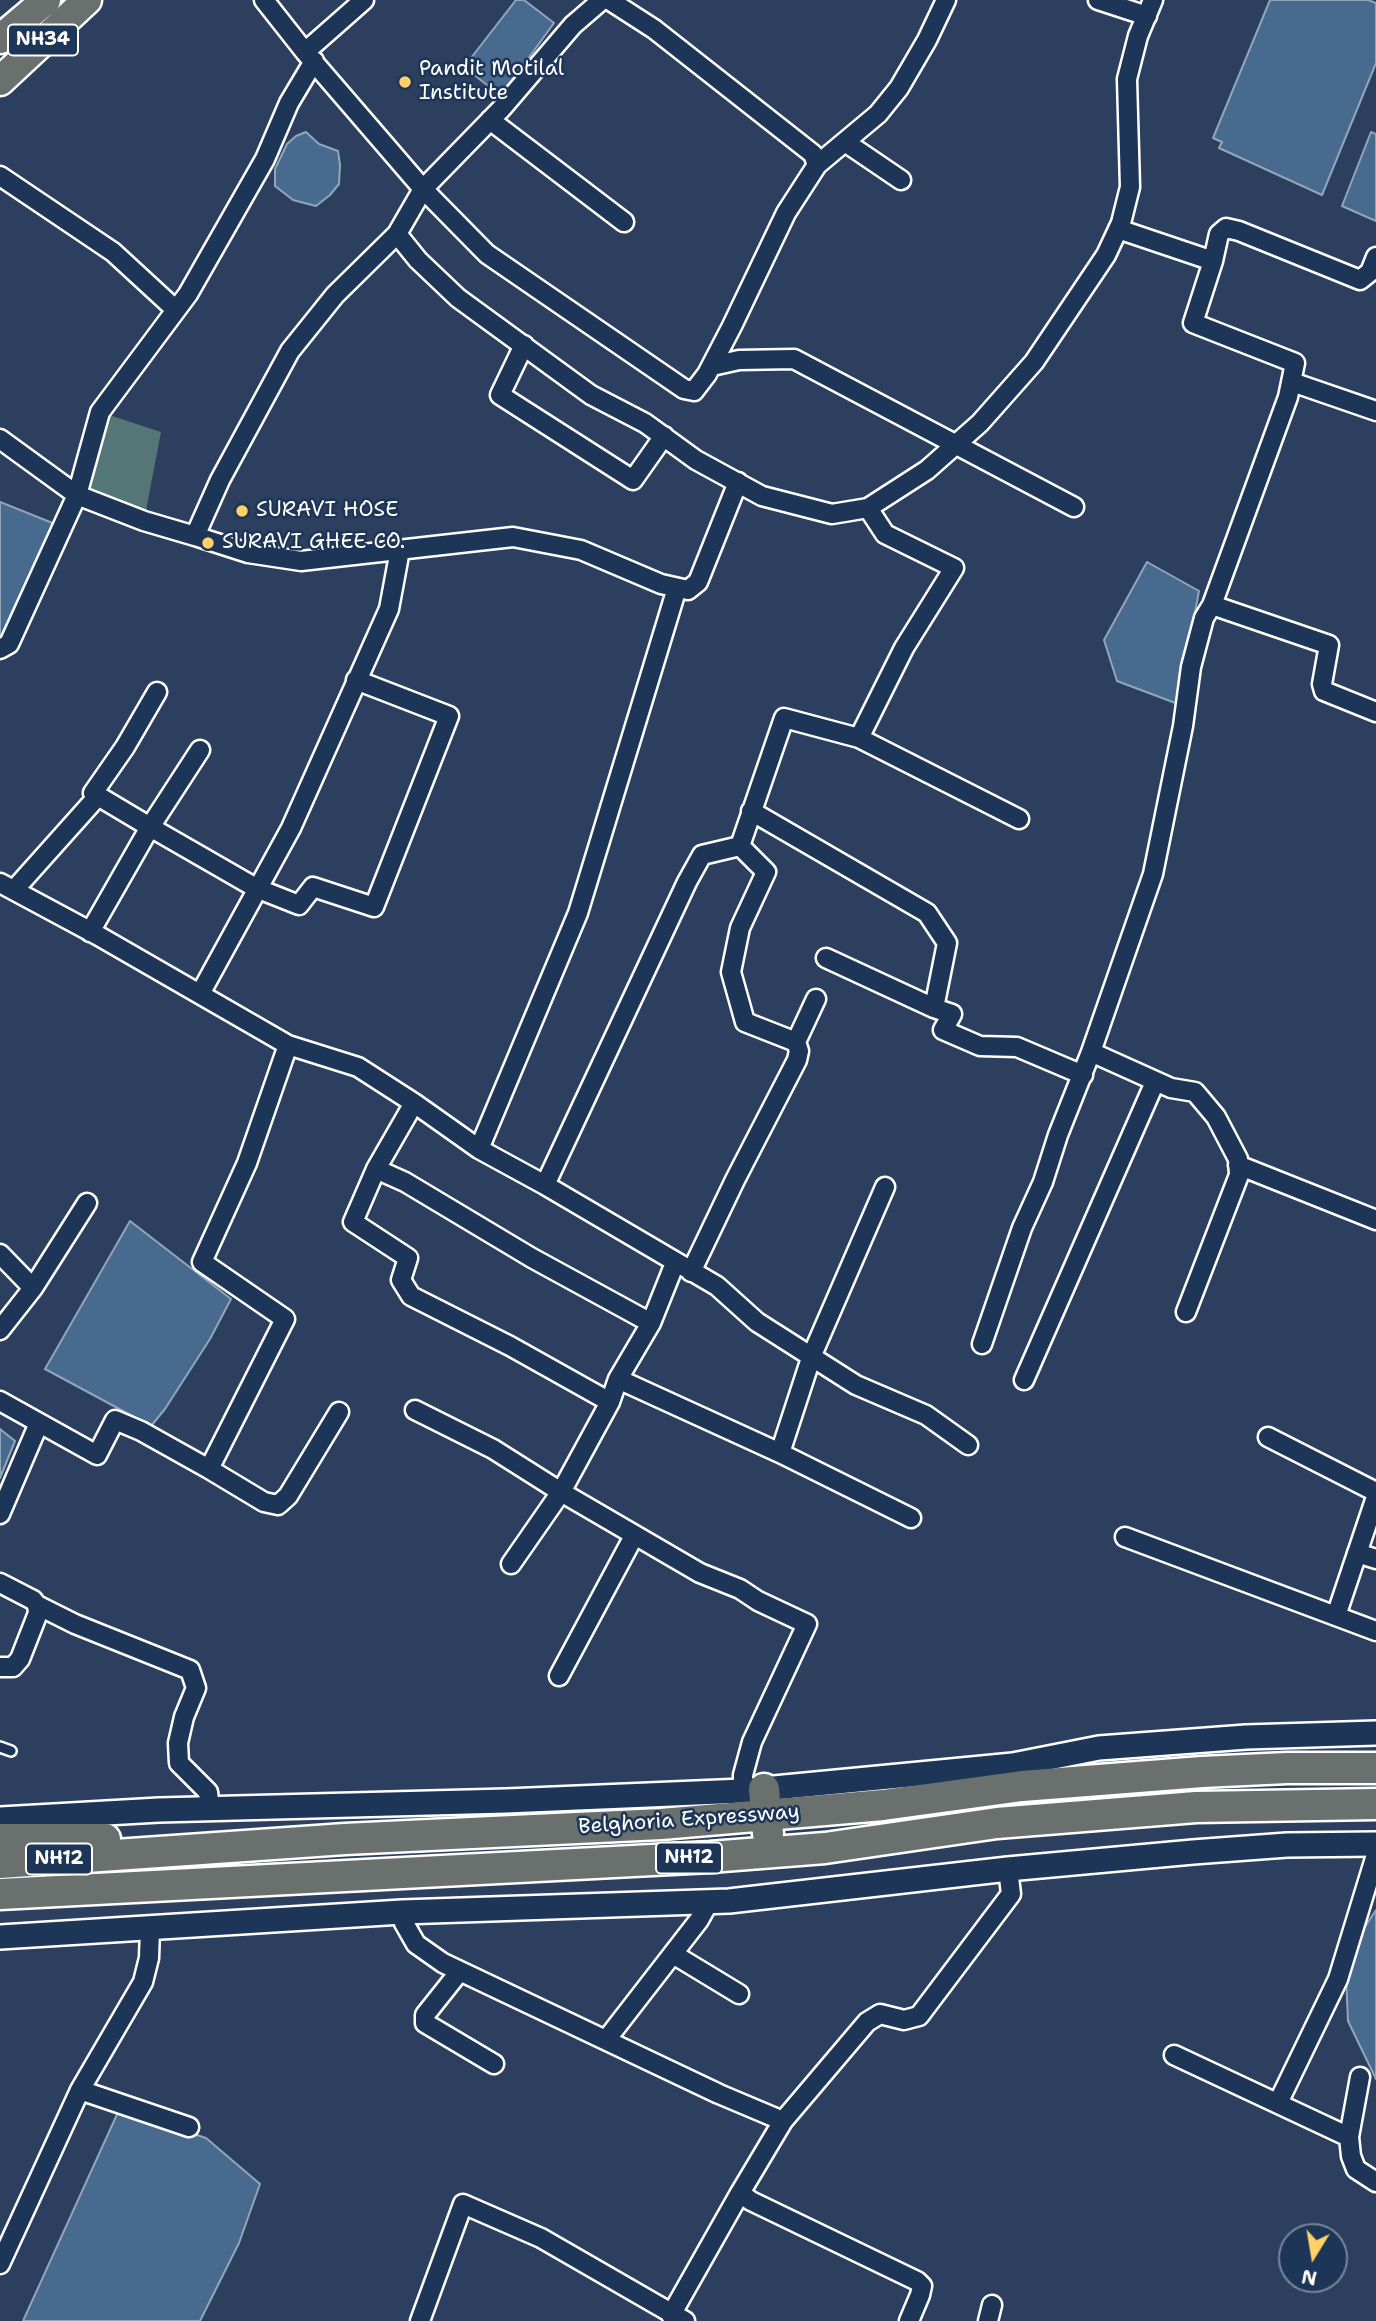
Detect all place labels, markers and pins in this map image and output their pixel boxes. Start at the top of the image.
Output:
place label: Pandit Motilal Institute [419,57,564,107]
marker: Pandit Motilal Institute [397,74,413,90]
place label: SURAVI HOSE [256,498,398,524]
marker: SURAVI HOSE [234,503,250,519]
place label: SURAVI GHEE CO. [222,530,405,556]
marker: SURAVI GHEE CO. [200,535,216,551]

